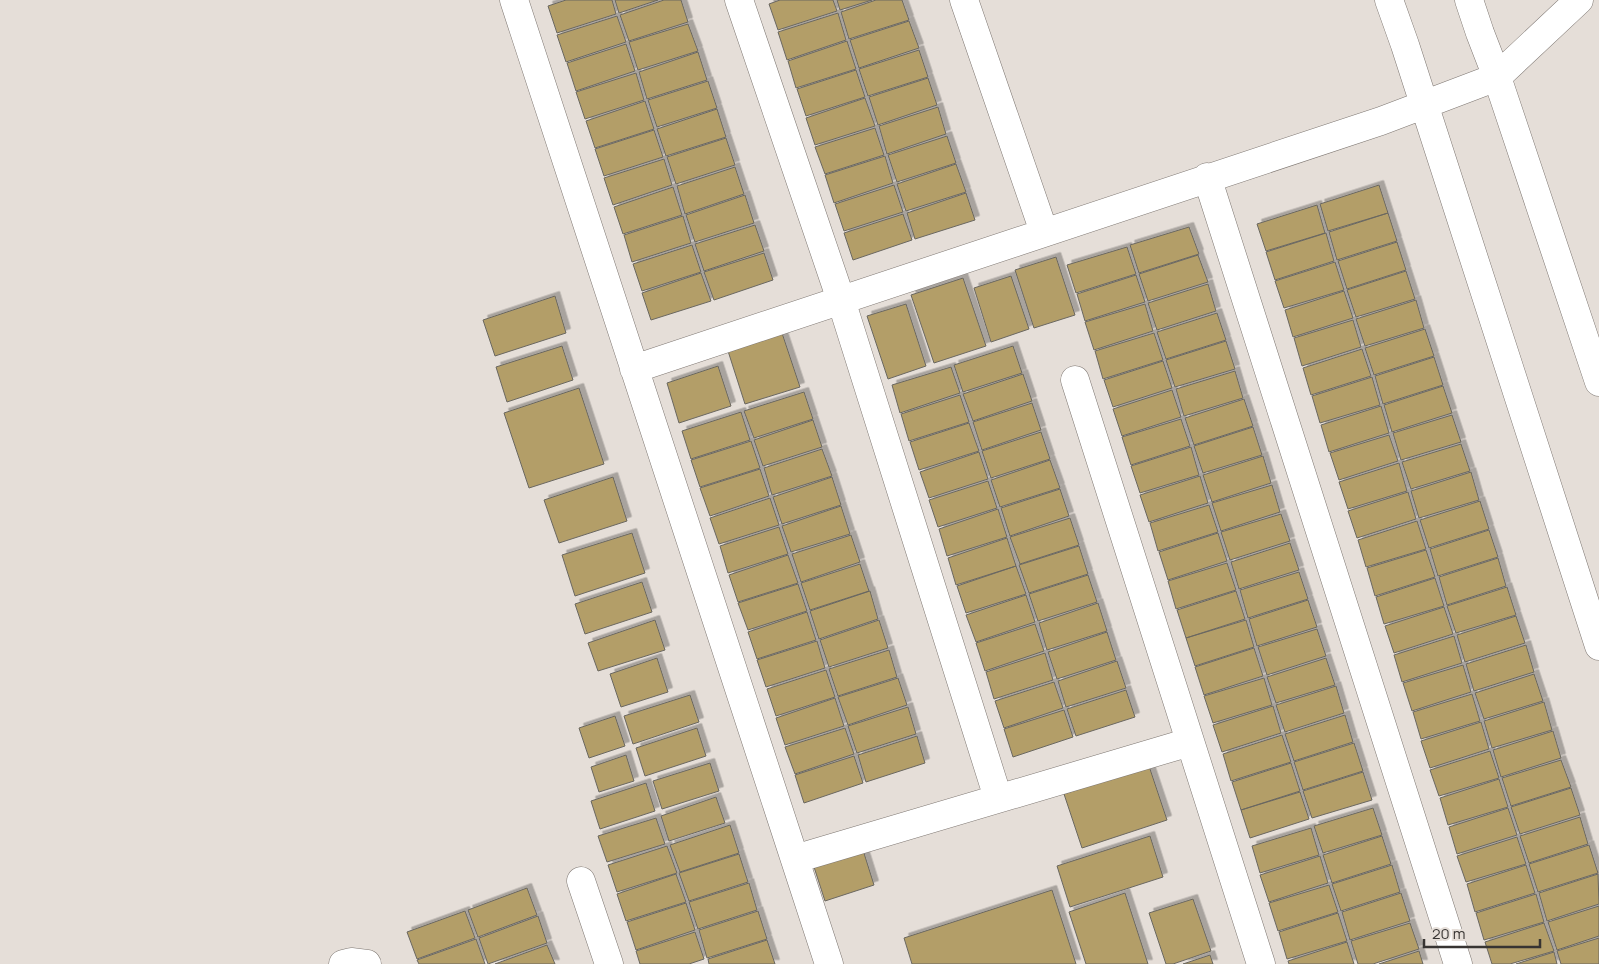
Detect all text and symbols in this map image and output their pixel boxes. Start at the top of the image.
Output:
scale bar [1424,916,1540,948]
text: 20 m [1432,923,1465,944]

